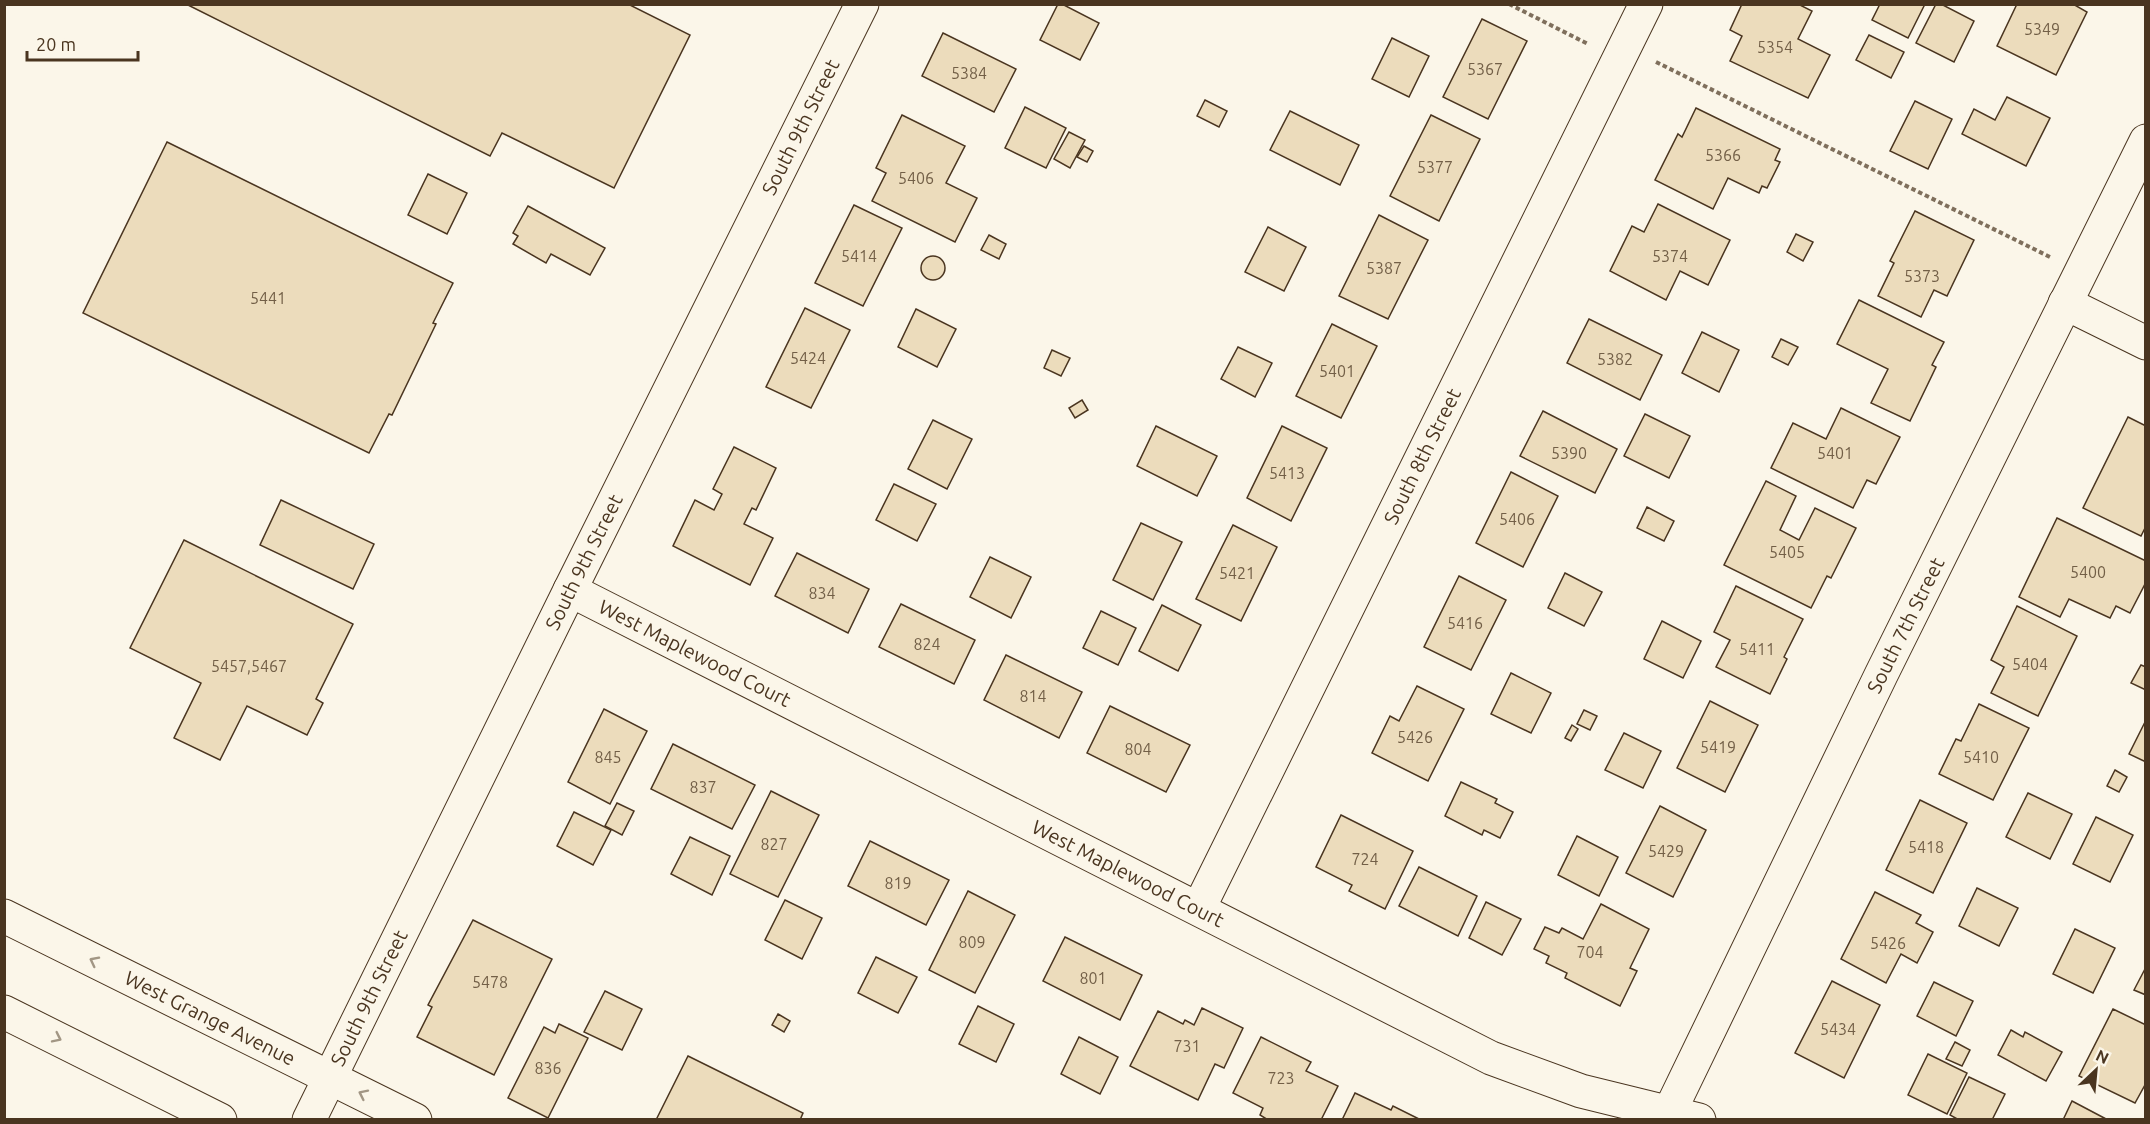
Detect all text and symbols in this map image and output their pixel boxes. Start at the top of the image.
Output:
house number: 5349 [2024,20,2060,38]
scale bar [27,24,138,62]
text: 20 m [36,34,76,54]
house number: 5354 [1757,38,1793,56]
street label: South 9th Street [757,55,844,198]
house number: 5367 [1467,60,1503,78]
house number: 5384 [951,64,987,82]
house number: 5366 [1705,146,1741,164]
house number: 5377 [1417,158,1453,176]
house number: 5406 [898,169,934,187]
house number: 5414 [841,247,877,265]
house number: 5374 [1652,247,1688,265]
house number: 5387 [1366,259,1402,277]
house number: 5373 [1904,267,1940,285]
house number: 5441 [250,289,286,307]
house number: 5424 [790,349,826,367]
house number: 5382 [1597,350,1633,368]
house number: 5401 [1319,362,1355,380]
street label: South 8th Street [1379,384,1465,528]
house number: 5390 [1551,444,1587,462]
house number: 5401 [1817,444,1853,462]
house number: 5413 [1269,464,1305,482]
street label: South 9th Street [540,490,627,633]
house number: 5406 [1499,510,1535,528]
house number: 5405 [1769,543,1805,561]
street label: South 7th Street [1862,553,1949,697]
house number: 5400 [2070,563,2106,581]
house number: 5421 [1219,564,1255,582]
house number: 834 [808,584,836,602]
street label: West Maplewood Court [595,595,795,711]
house number: 5416 [1447,614,1483,632]
house number: 824 [913,635,941,653]
house number: 5411 [1739,640,1775,658]
house number: 5404 [2012,655,2048,673]
house number: 5457,5467 [211,657,287,675]
house number: 814 [1019,687,1047,705]
house number: 5426 [1397,728,1433,746]
house number: 5419 [1700,738,1736,756]
house number: 804 [1124,740,1152,758]
house number: 845 [594,748,622,766]
house number: 5410 [1963,748,1999,766]
house number: 837 [689,778,717,796]
street label: West Maplewood Court [1029,815,1228,931]
house number: 827 [760,835,788,853]
house number: 5418 [1908,838,1944,856]
house number: 5429 [1648,842,1684,860]
house number: 724 [1351,850,1379,868]
house number: 819 [884,874,912,892]
street label: South 9th Street [326,926,412,1069]
house number: 809 [958,933,986,951]
house number: 5426 [1870,934,1906,952]
house number: 704 [1576,943,1604,961]
one-way arrow [89,956,100,968]
street label: West Grange Avenue [121,966,299,1070]
house number: 801 [1079,969,1107,987]
house number: 5478 [472,973,508,991]
house number: 5434 [1820,1020,1856,1038]
one-way arrow [50,1031,61,1043]
house number: 731 [1173,1037,1201,1055]
north arrow [2066,1040,2126,1100]
text: N [2093,1046,2112,1067]
house number: 836 [534,1059,562,1077]
house number: 723 [1267,1069,1295,1087]
one-way arrow [358,1089,369,1101]

